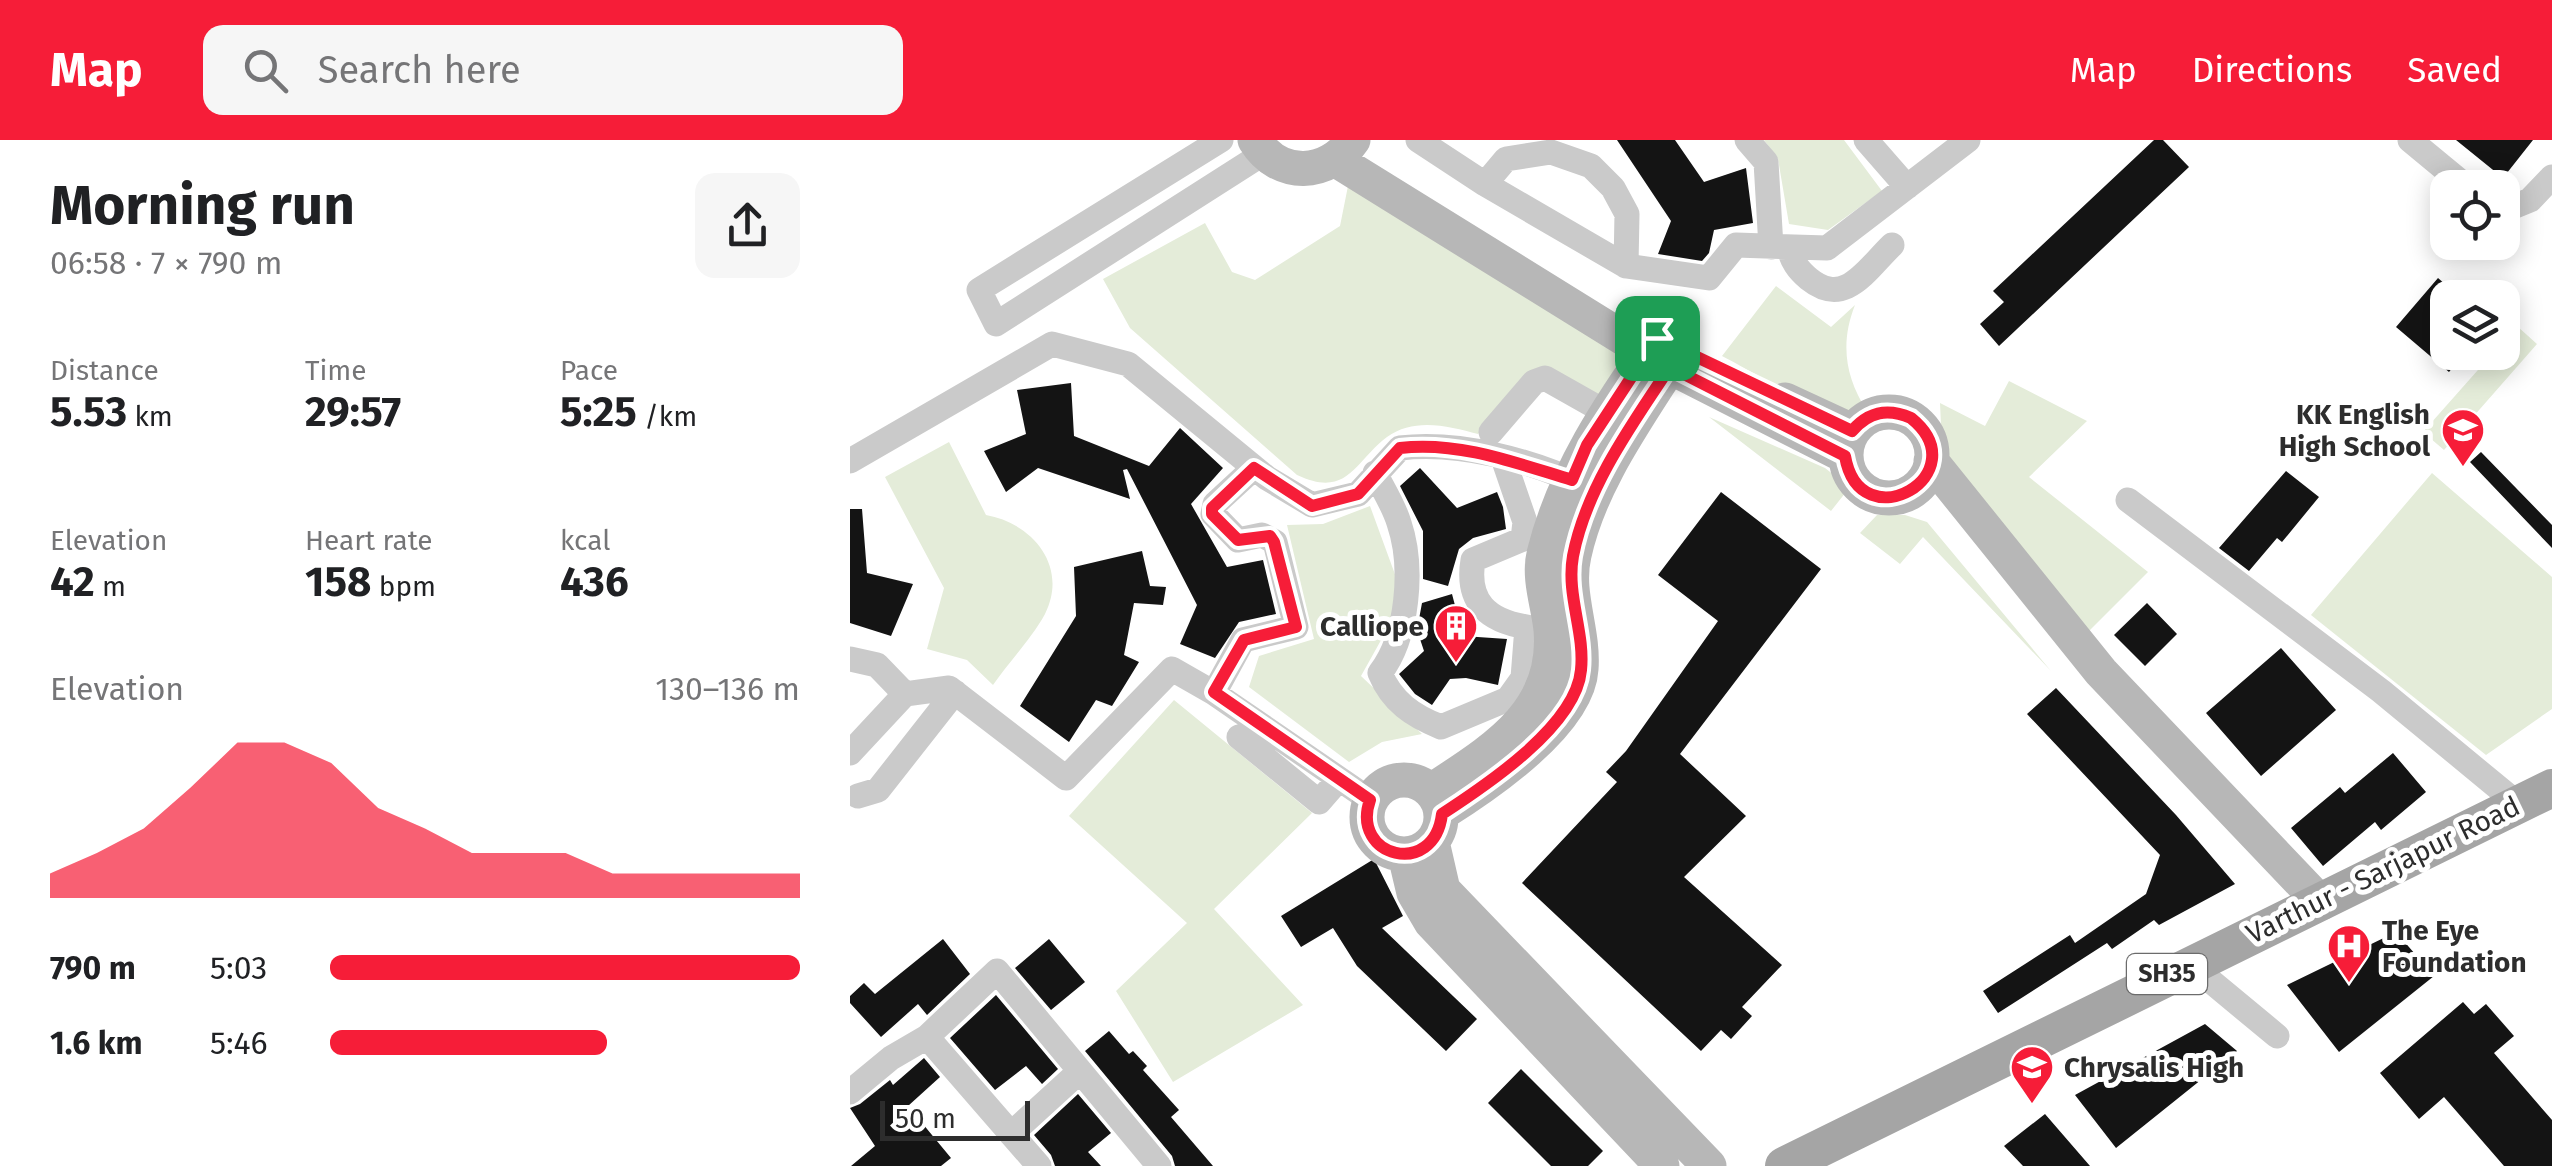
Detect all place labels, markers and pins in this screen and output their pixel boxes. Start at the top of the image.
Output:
pin [1615,296,1700,381]
place label: KK English High School [2279,398,2431,463]
school or university icon: KK English High School [2440,407,2486,468]
building icon: Calliope [1433,603,1479,664]
place label: Calliope [1320,610,1424,643]
place label: The Eye Foundation [2382,914,2527,979]
hospital icon: The Eye Foundation [2326,923,2372,984]
school or university icon: Chrysalis High [2009,1044,2055,1105]
place label: Chrysalis High [2064,1051,2244,1084]

